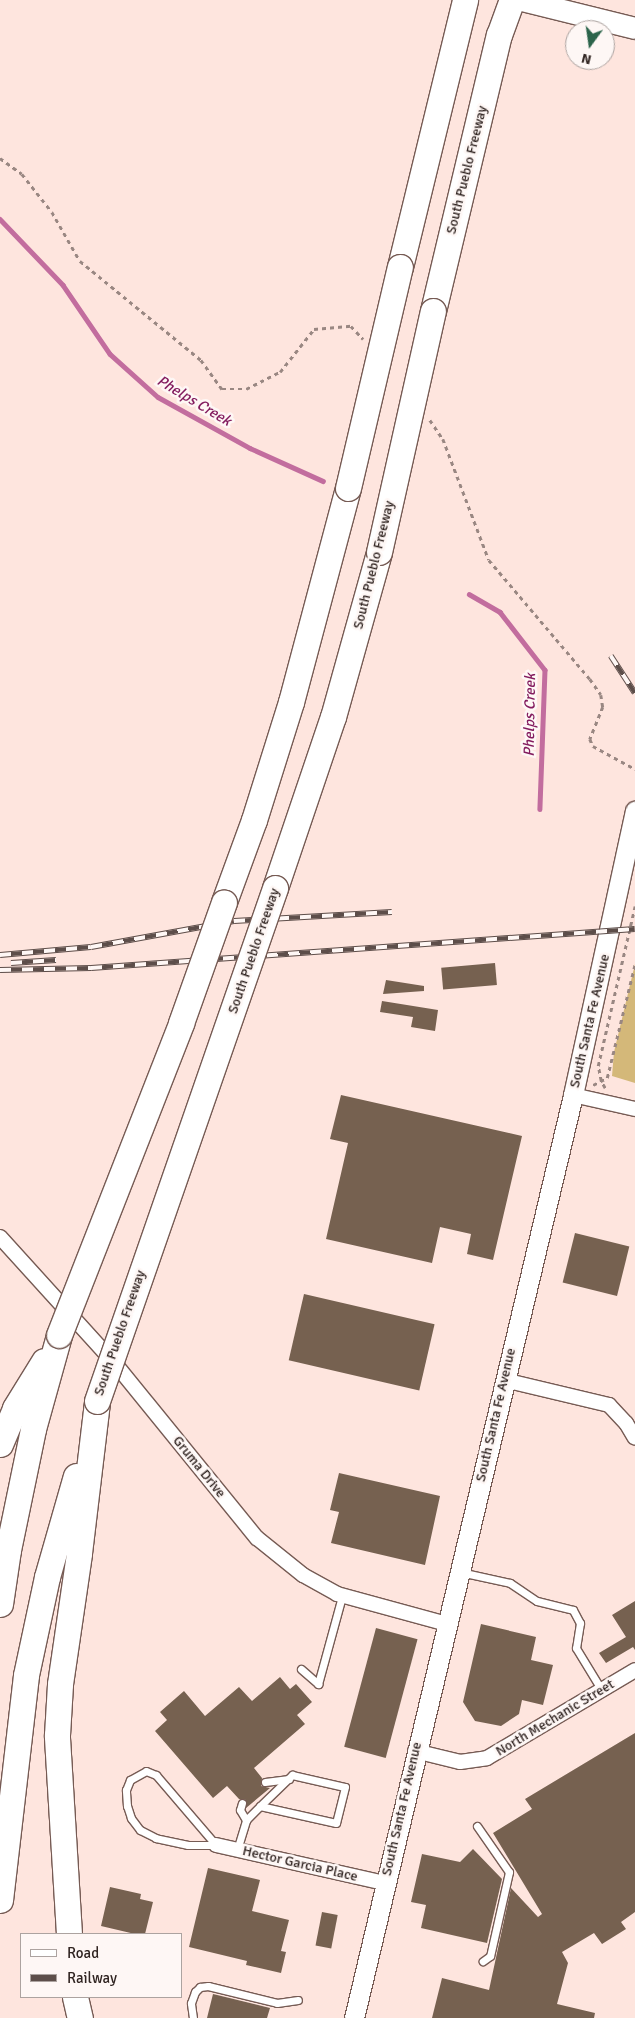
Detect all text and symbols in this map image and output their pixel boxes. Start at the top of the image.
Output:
north arrow [565,20,615,70]
text: N [580,50,593,68]
street label: South Pueblo Freeway [443,104,491,236]
water label: Phelps Creek [154,372,234,430]
street label: South Pueblo Freeway [350,499,398,631]
water label: Phelps Creek [520,673,540,757]
street label: South Pueblo Freeway [225,886,283,1016]
street label: South Santa Fe Avenue [566,953,614,1089]
street label: South Pueblo Freeway [91,1268,149,1398]
street label: South Santa Fe Avenue [472,1347,520,1483]
street label: Gruma Drive [169,1433,229,1501]
street label: North Mechanic Street [493,1676,617,1760]
street label: South Santa Fe Avenue [378,1741,426,1877]
street label: Hector Garcia Place [241,1843,359,1885]
legend [20,1933,182,1998]
text: Road [67,1944,99,1962]
text: Railway [67,1969,117,1987]

